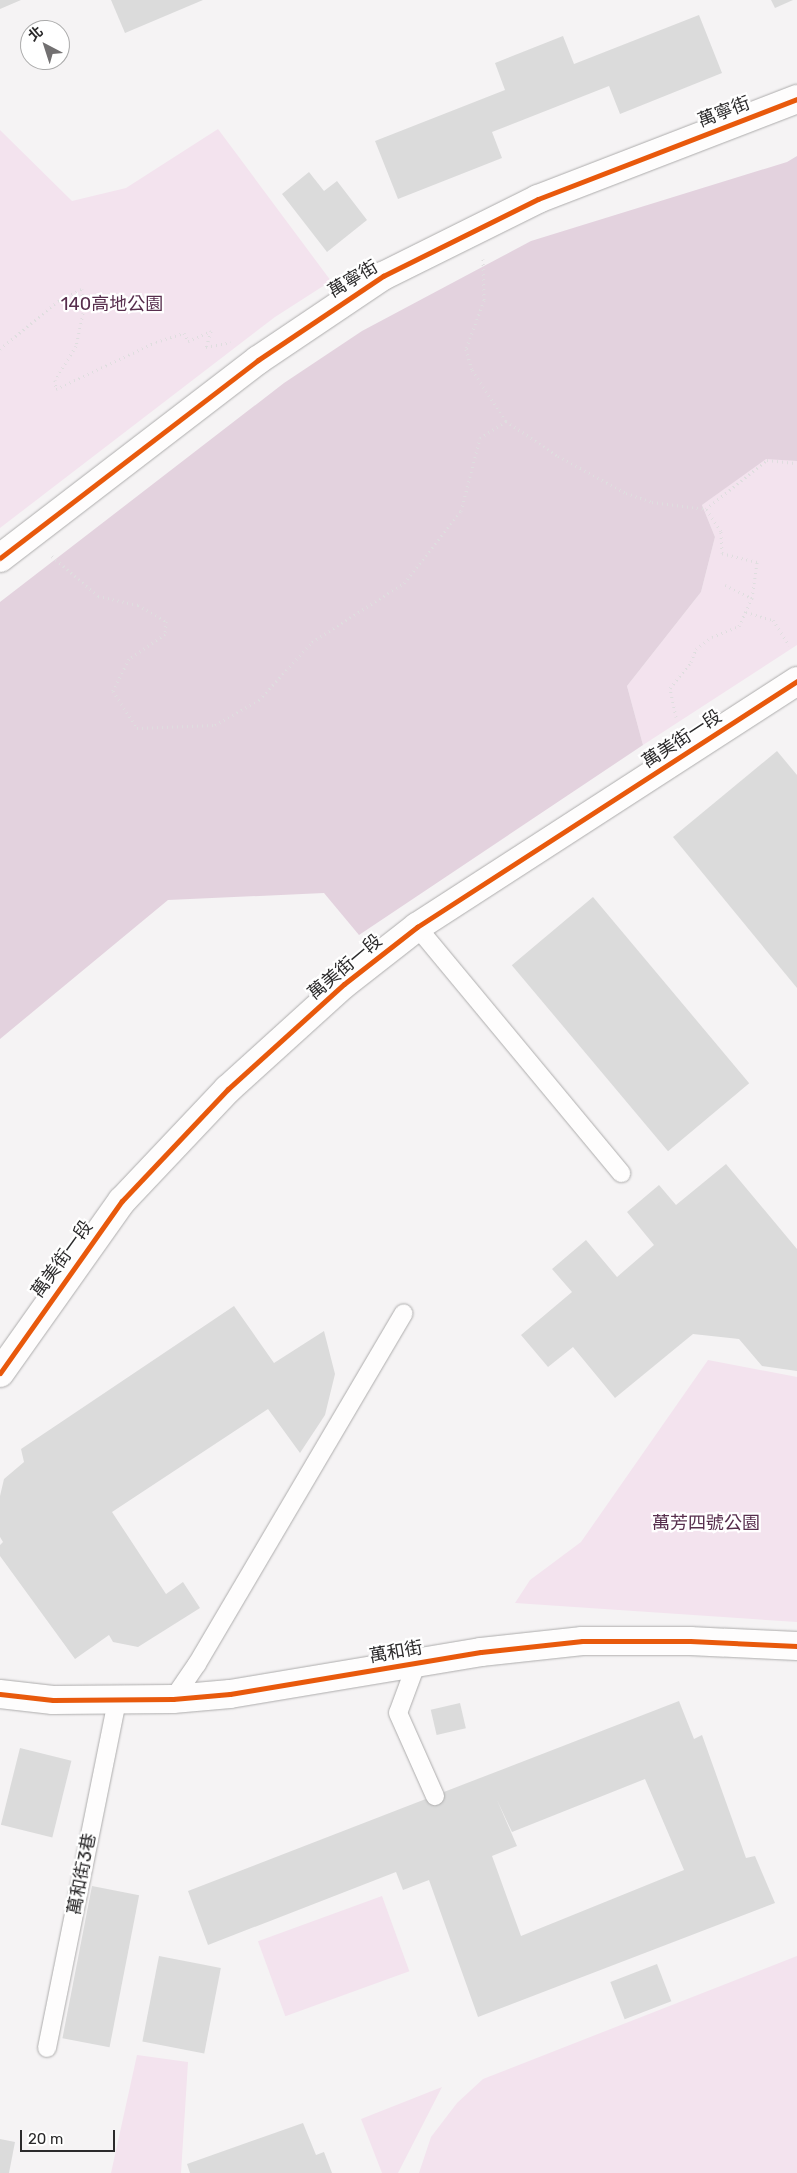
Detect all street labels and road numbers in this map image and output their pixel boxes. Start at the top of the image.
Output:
street label: 萬寧街 [695,92,753,132]
street label: 萬寧街 [324,256,382,302]
street label: 萬美街一段 [638,705,726,773]
street label: 萬美街一段 [304,930,386,1004]
street label: 萬美街一段 [27,1216,97,1302]
street label: 萬和街 [368,1637,424,1667]
street label: 萬和街3巷 [63,1831,101,1917]

